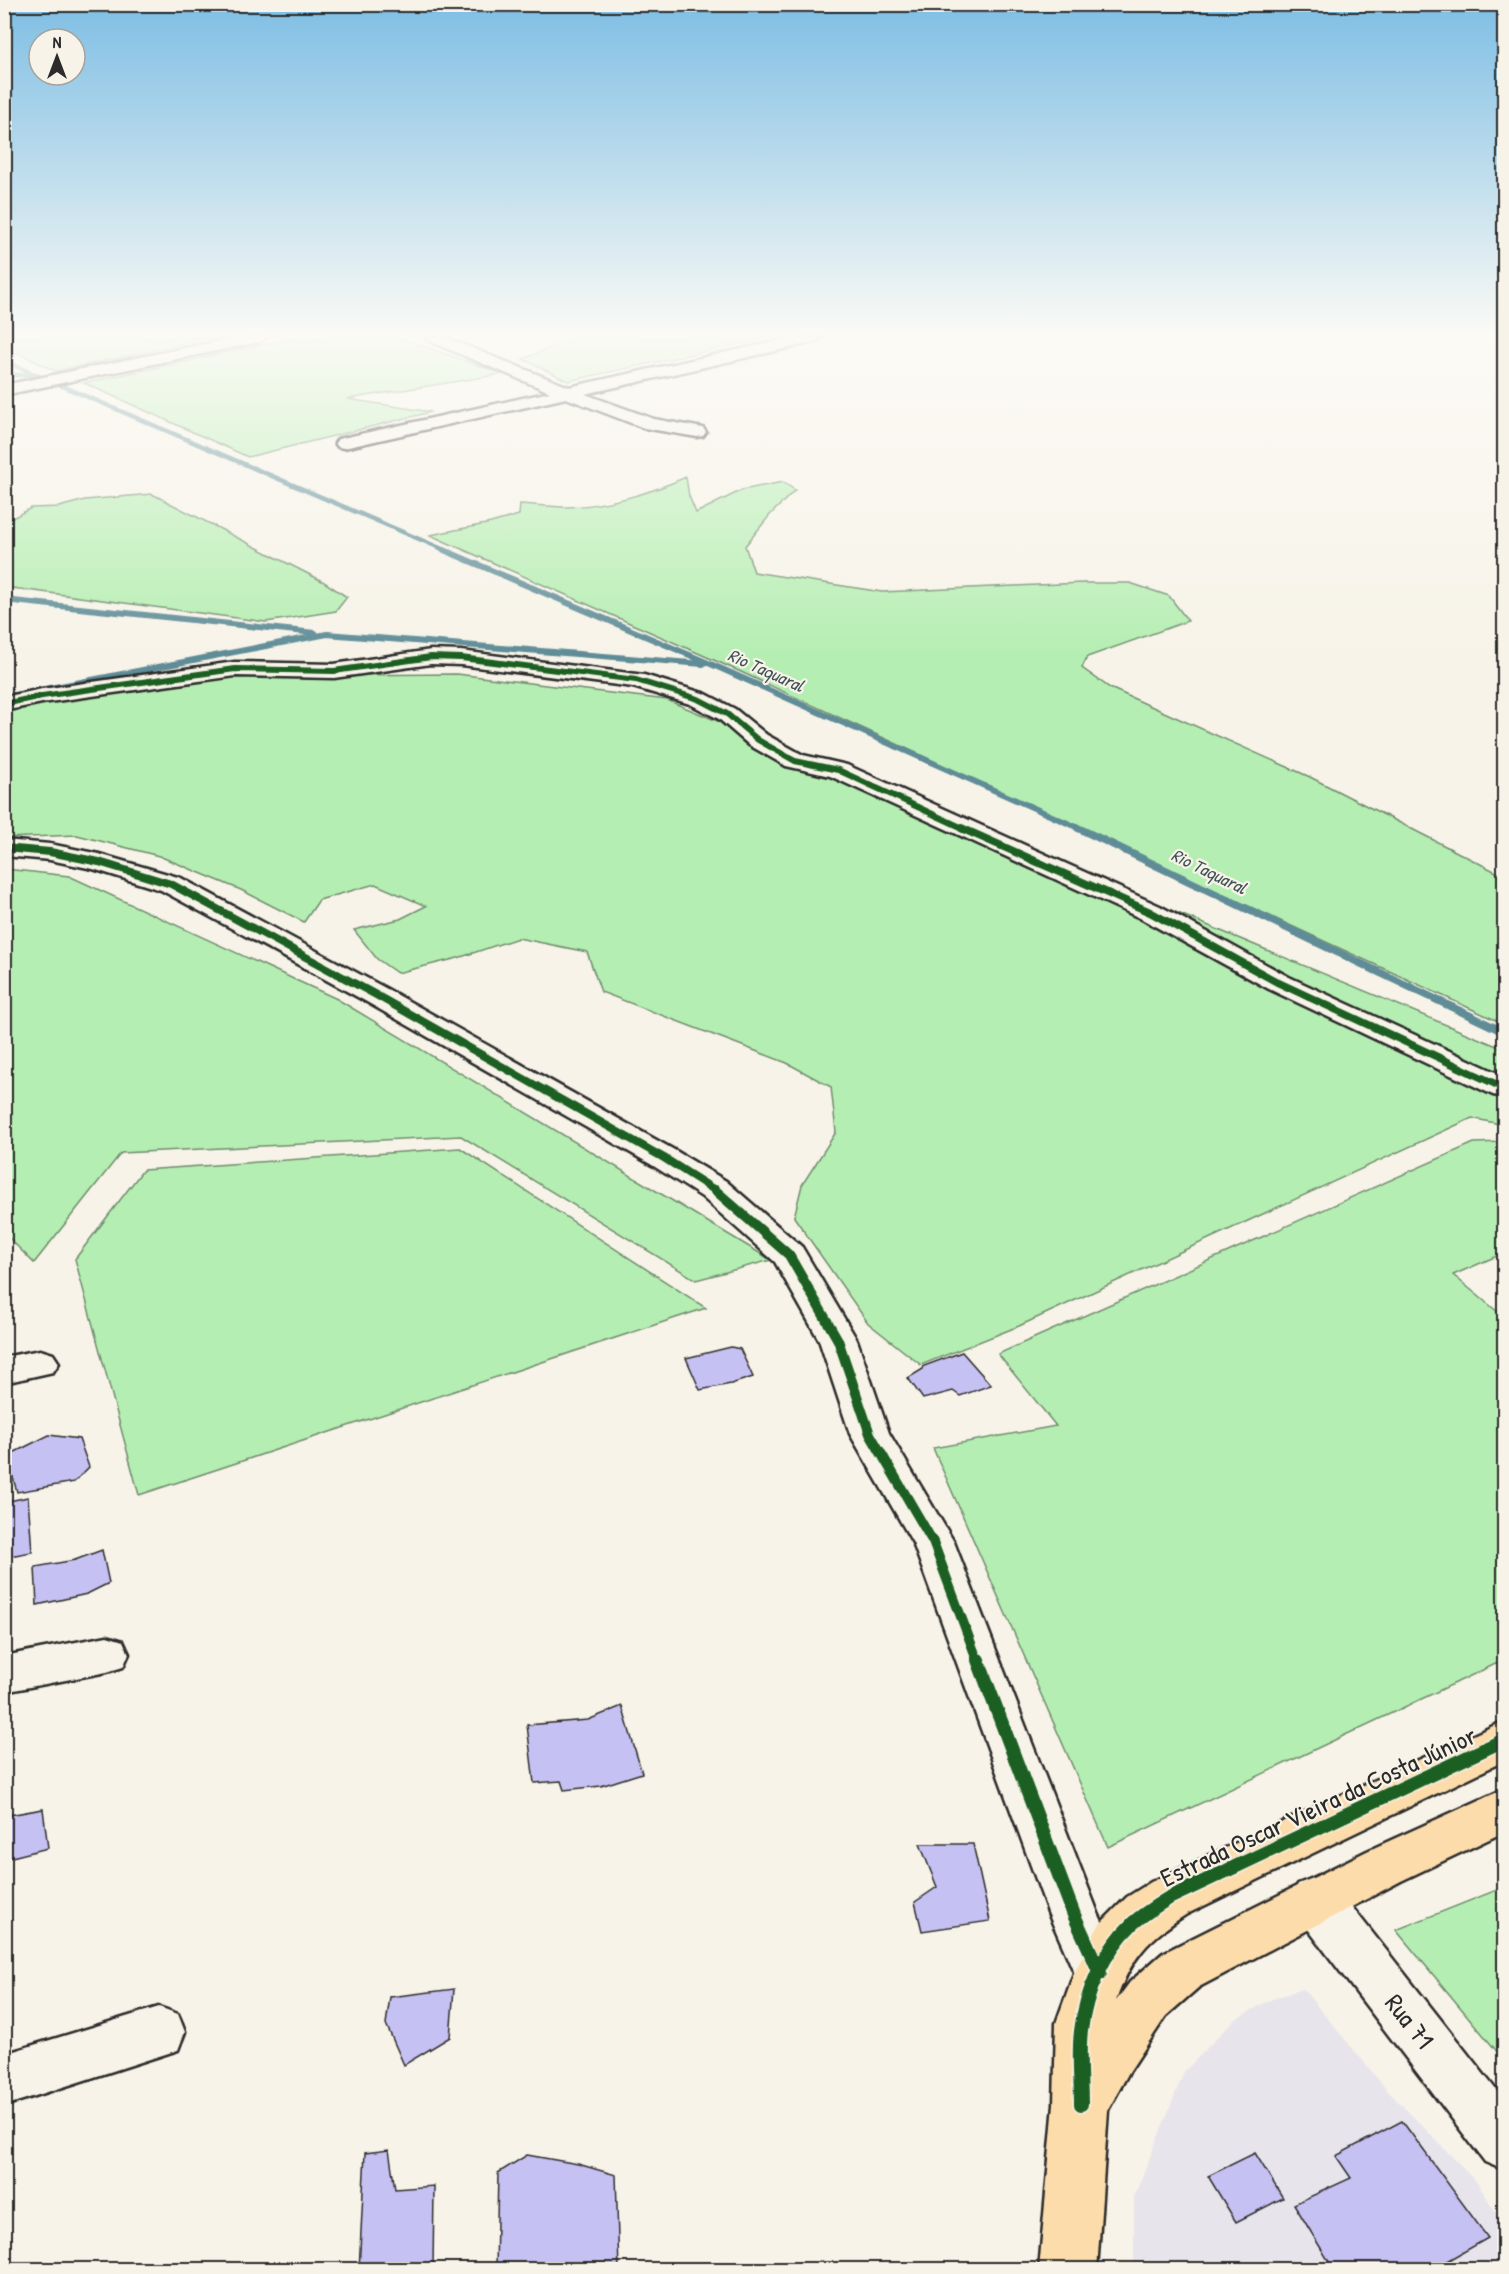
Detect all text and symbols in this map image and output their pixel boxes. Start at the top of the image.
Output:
north arrow [27,27,87,87]
text: N [53,31,62,53]
water label: Rio Taquaral [724,642,809,698]
water label: Rio Taquaral [1167,842,1252,900]
street label: Estrada Oscar Vieira da Costa Júnior [1154,1717,1482,1895]
street label: Rua 71 [1378,1986,1442,2056]

